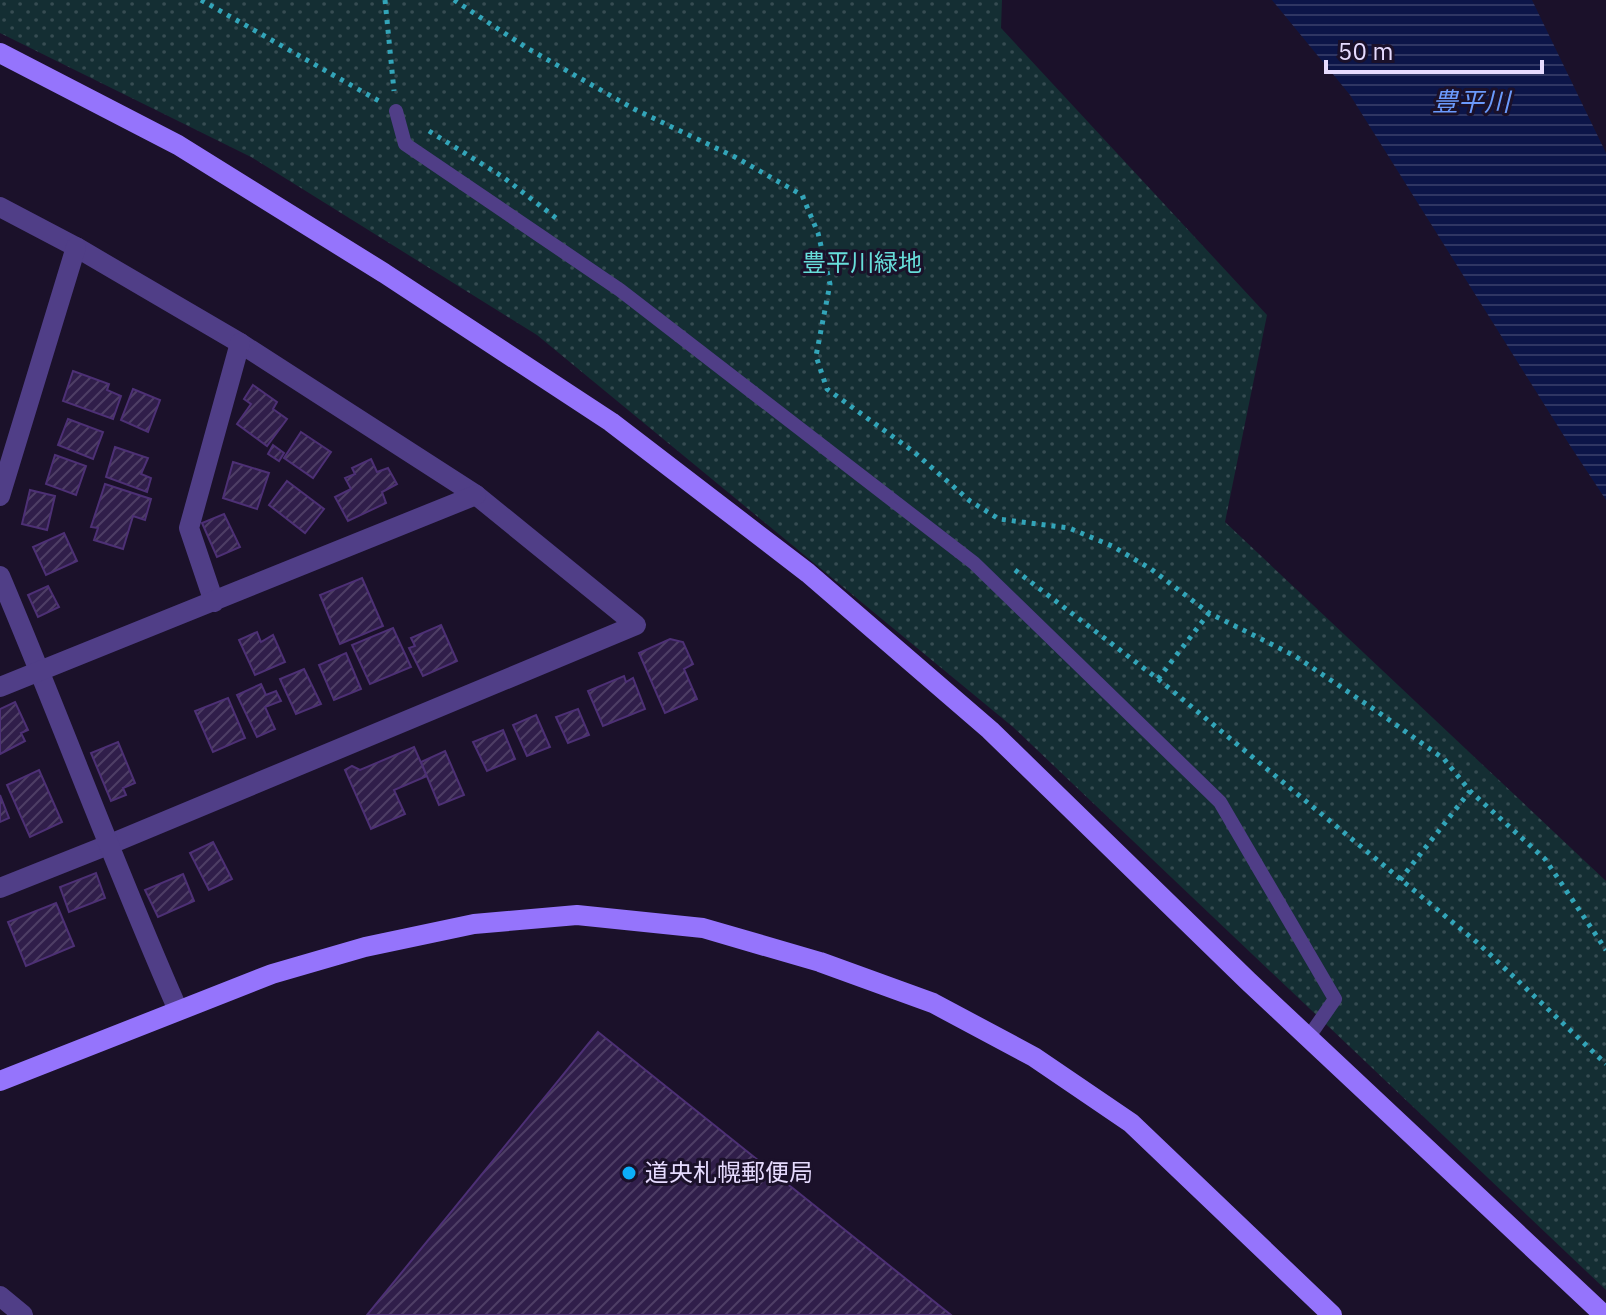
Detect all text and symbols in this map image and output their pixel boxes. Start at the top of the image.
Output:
scale bar [1326,24,1542,74]
text: 50 m [1338,35,1393,67]
water label: 豊平川 [1432,84,1513,118]
park label: 豊平川緑地 [802,246,922,278]
place label: 道央札幌郵便局 [645,1156,813,1188]
marker: 道央札幌郵便局 [620,1164,638,1182]

